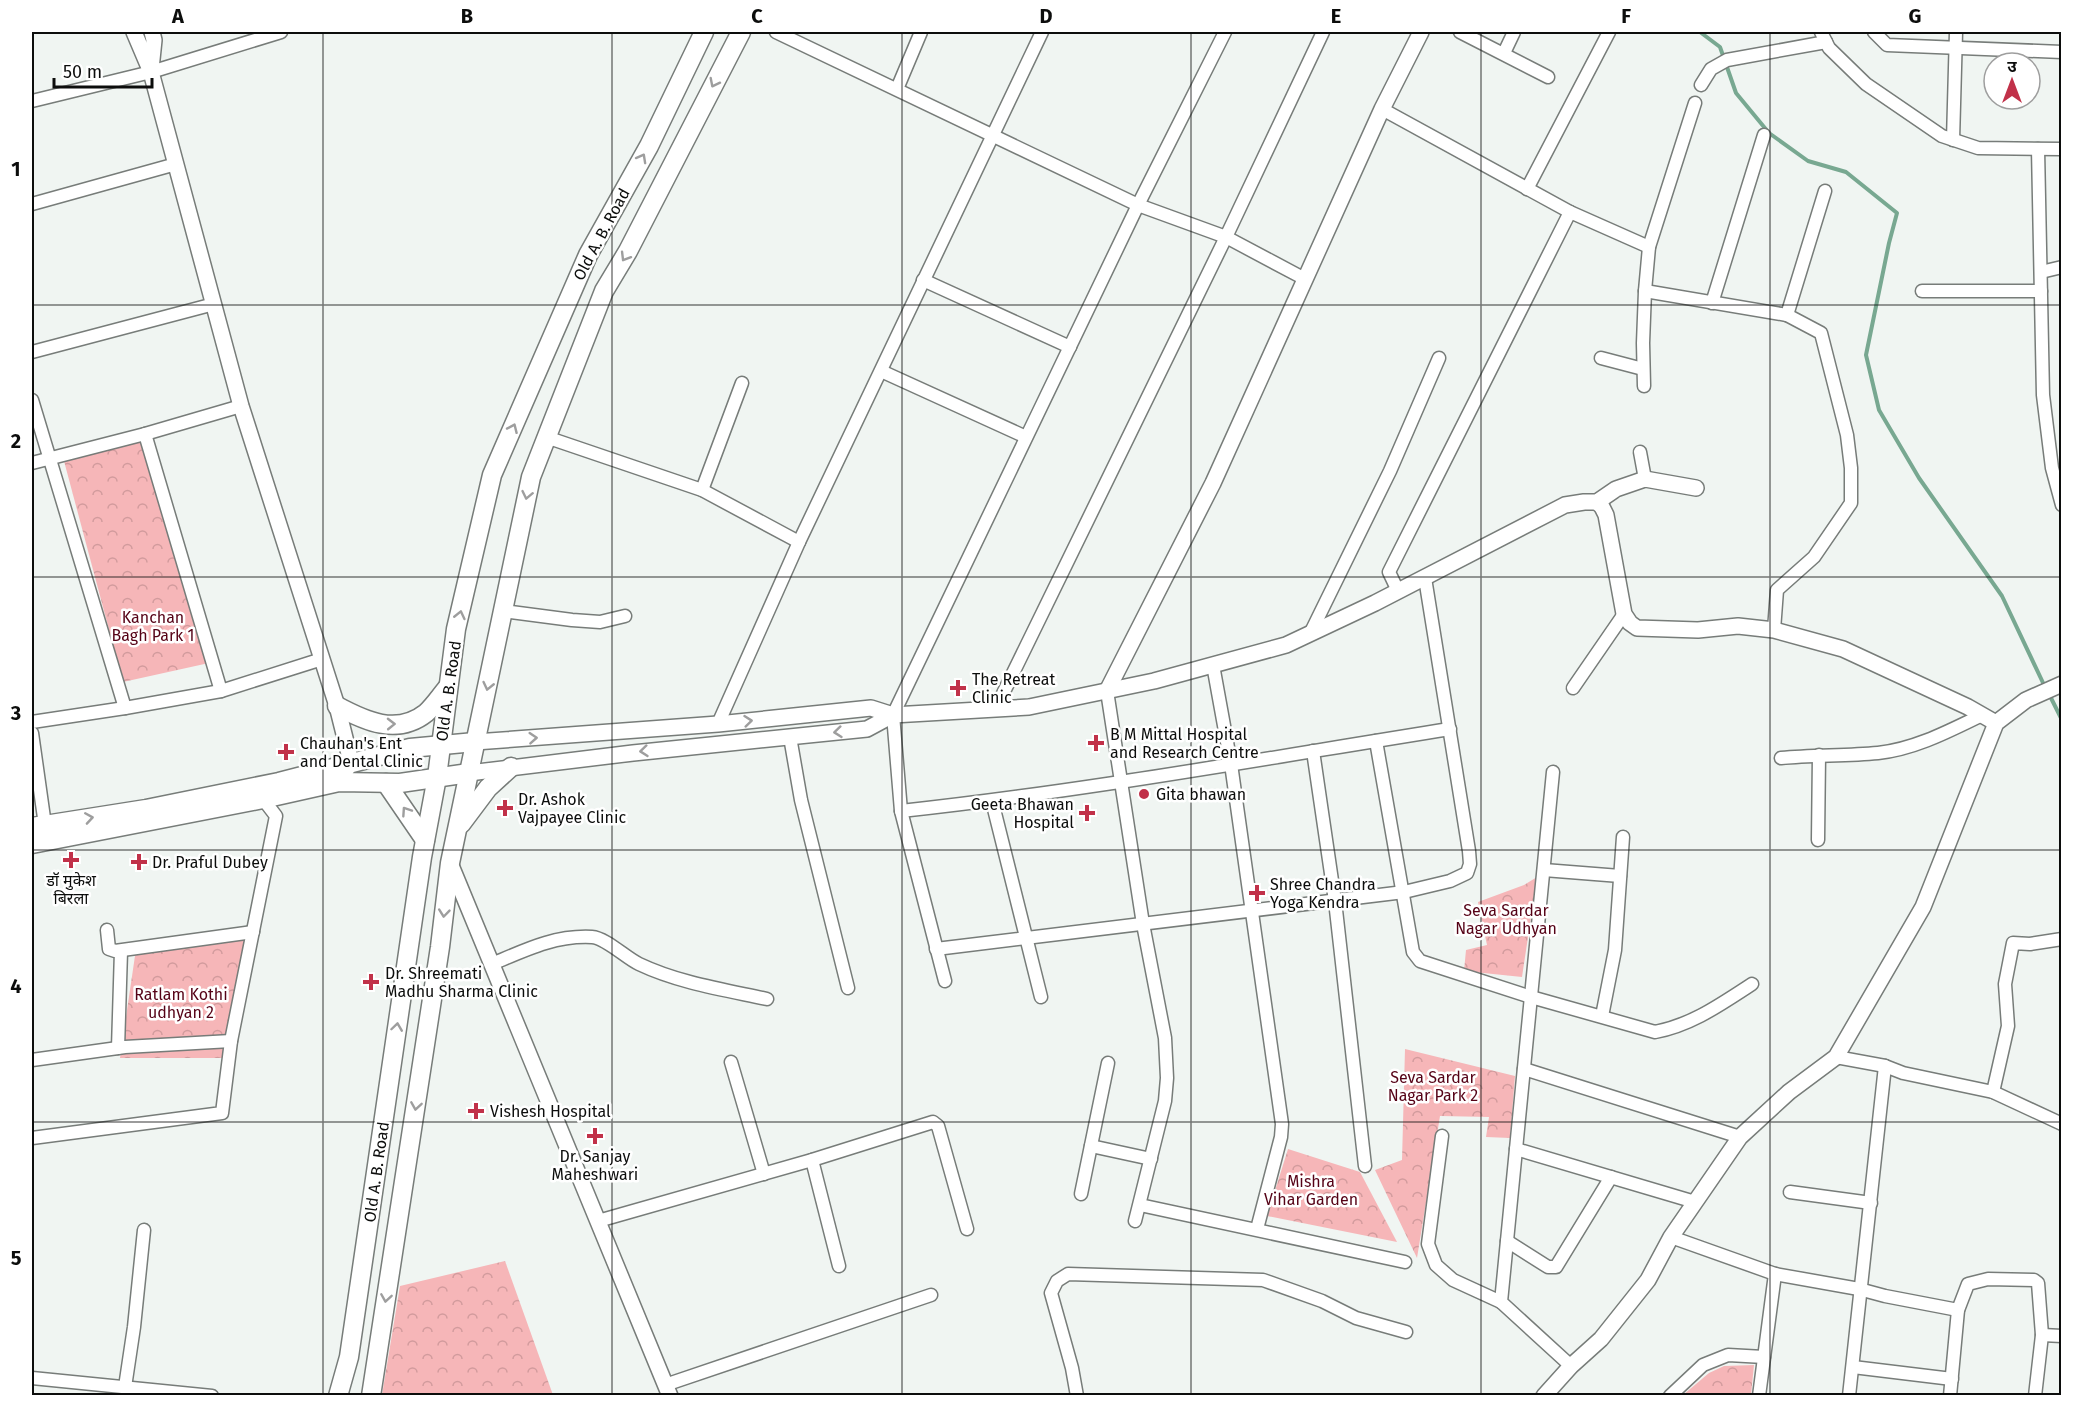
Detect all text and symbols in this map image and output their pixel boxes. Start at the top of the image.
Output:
text: A [171,4,185,28]
text: B [461,4,473,28]
text: C [751,4,763,28]
text: D [1039,4,1053,28]
text: E [1331,4,1341,28]
text: F [1621,4,1631,28]
text: G [1909,4,1921,28]
scale bar [54,51,152,89]
north arrow [1982,51,2042,111]
text: उ [2007,57,2017,76]
text: 50 m [63,61,102,83]
one-way arrow [710,77,721,88]
one-way arrow [635,154,646,164]
text: 1 [11,157,21,181]
street label: Old A. B. Road [569,185,634,284]
one-way arrow [620,251,632,261]
one-way arrow [506,424,518,435]
text: 2 [11,429,21,453]
one-way arrow [521,490,534,500]
park label: Kanchan Bagh Park 1 [112,608,194,645]
one-way arrow [452,610,465,620]
street label: Old A. B. Road [432,639,465,743]
place label: The Retreat Clinic [972,670,1056,707]
marker: The Retreat Clinic [949,679,967,697]
one-way arrow [482,681,495,691]
text: 3 [10,701,21,725]
one-way arrow [744,715,753,728]
one-way arrow [387,718,396,730]
one-way arrow [834,725,843,738]
place label: B M Mittal Hospital and Research Centre [1110,725,1259,762]
one-way arrow [529,731,538,744]
place label: Chauhan's Ent and Dental Clinic [300,734,423,771]
marker: B M Mittal Hospital and Research Centre [1087,734,1105,752]
marker: Chauhan's Ent and Dental Clinic [277,743,295,761]
one-way arrow [640,744,649,757]
place label: Gita bhawan [1156,785,1246,804]
marker: Gita bhawan [1137,787,1151,801]
place label: Dr. Ashok Vajpayee Clinic [518,790,626,827]
place label: Geeta Bhawan Hospital [971,795,1074,832]
marker: Dr. Ashok Vajpayee Clinic [496,799,514,817]
marker: Geeta Bhawan Hospital [1078,804,1096,822]
one-way arrow [402,807,413,818]
one-way arrow [85,812,94,824]
marker: डॉ मुकेश बिरला [62,851,80,869]
marker: Dr. Praful Dubey [130,853,148,871]
place label: Dr. Praful Dubey [152,853,268,872]
place label: डॉ मुकेश बिरला [45,871,97,908]
place label: Shree Chandra Yoga Kendra [1270,875,1376,912]
marker: Shree Chandra Yoga Kendra [1248,884,1266,902]
park label: Seva Sardar Nagar Udhyan [1455,901,1557,938]
one-way arrow [438,908,451,917]
place label: Dr. Shreemati Madhu Sharma Clinic [385,964,538,1001]
marker: Dr. Shreemati Madhu Sharma Clinic [362,973,380,991]
text: 4 [10,974,22,998]
park label: Ratlam Kothi udhyan 2 [134,985,228,1022]
one-way arrow [390,1022,402,1031]
park label: Seva Sardar Nagar Park 2 [1388,1068,1478,1105]
one-way arrow [410,1100,423,1110]
marker: Vishesh Hospital [467,1102,485,1120]
place label: Vishesh Hospital [490,1102,611,1121]
street label: Old A. B. Road [360,1120,393,1224]
marker: Dr. Sanjay Maheshwari [586,1127,604,1145]
place label: Dr. Sanjay Maheshwari [552,1147,638,1184]
park label: Mishra Vihar Garden [1264,1172,1358,1209]
text: 5 [11,1246,22,1270]
one-way arrow [381,1294,393,1303]

